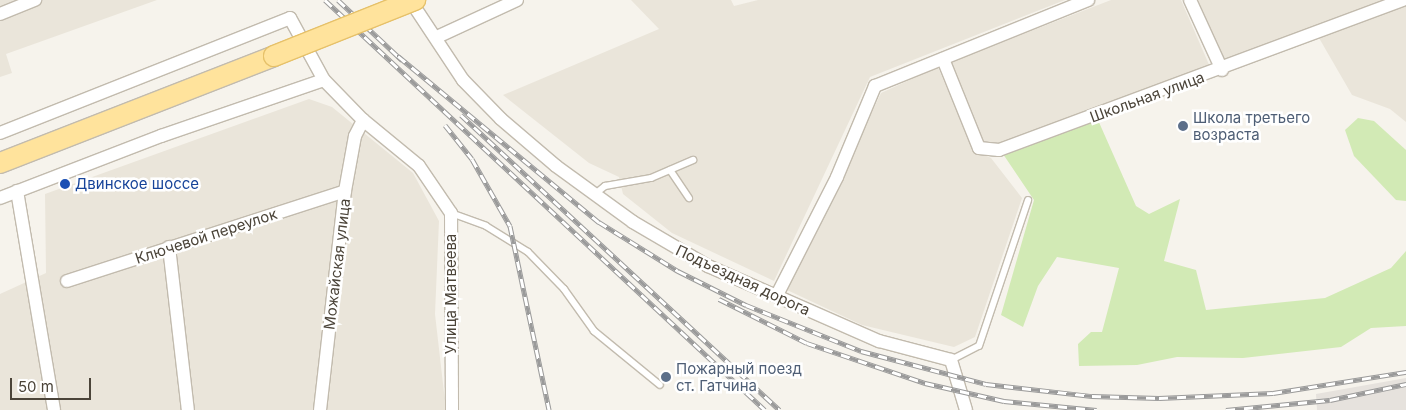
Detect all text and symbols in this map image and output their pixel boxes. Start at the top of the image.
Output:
street label: Школьная улица [1087,68,1207,126]
place label: Школа третьего возраста [1193,108,1310,143]
marker: Школа третьего возраста [1177,120,1189,132]
place label: Двинское шоссе [75,175,199,193]
marker: Двинское шоссе [59,178,71,190]
street label: Можайская улица [320,197,354,331]
street label: Ключевой переулок [133,205,279,267]
street label: Улица Матвеева [442,234,460,354]
street label: Подъездная дорога [673,241,813,319]
place label: Пожарный поезд ст. Гатчина [676,359,802,394]
scale bar [12,368,94,400]
marker: Пожарный поезд ст. Гатчина [660,371,672,383]
text: 50 m [18,377,54,396]

